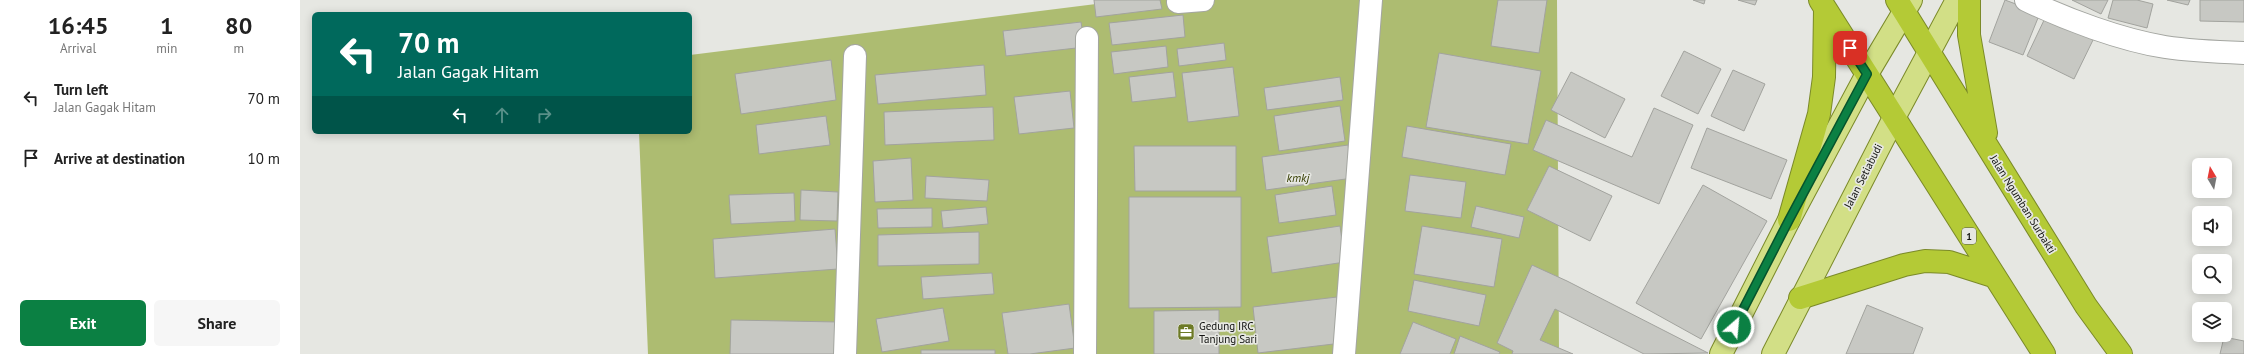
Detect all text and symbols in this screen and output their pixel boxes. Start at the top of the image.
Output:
text: 16:45 [48,10,109,41]
text: 1 [160,10,174,41]
text: 80 [225,10,252,41]
text: 70 m [398,24,459,61]
icon: left [332,28,384,80]
pin [1833,31,1867,65]
icon: arrive [1839,37,1861,59]
text: Arrival [60,40,96,57]
text: min [156,40,177,57]
text: m [233,40,244,57]
text: Jalan Gagak Hitam [398,60,539,83]
text: Turn left [54,80,108,99]
icon: left [20,87,42,109]
text: 70 m [247,89,280,108]
text: Jalan Gagak Hitam [54,99,156,116]
icon: left [449,104,471,126]
icon: ahead [491,104,513,126]
icon: right [533,104,555,126]
street label: Jalan Setiabudi [1840,141,1885,212]
icon: arrive [20,147,42,169]
text: Arrive at destination [54,149,185,168]
text: 10 m [247,149,280,168]
street label: Jalan Ngumban Surbakti [1986,151,2059,256]
north arrow [2192,158,2232,198]
map controls [2192,158,2232,342]
water label: kmkj [1287,170,1310,185]
button: sound [2192,206,2232,246]
road number: 1 [1962,228,1976,244]
button: search [2192,254,2232,294]
button: Exit [20,300,146,346]
button: Share [154,300,280,346]
button: layers [2192,302,2232,342]
position arrow [1713,306,1755,348]
place label: Gedung IRC Tanjung Sari [1199,319,1257,346]
office icon: Gedung IRC Tanjung Sari [1176,322,1196,342]

